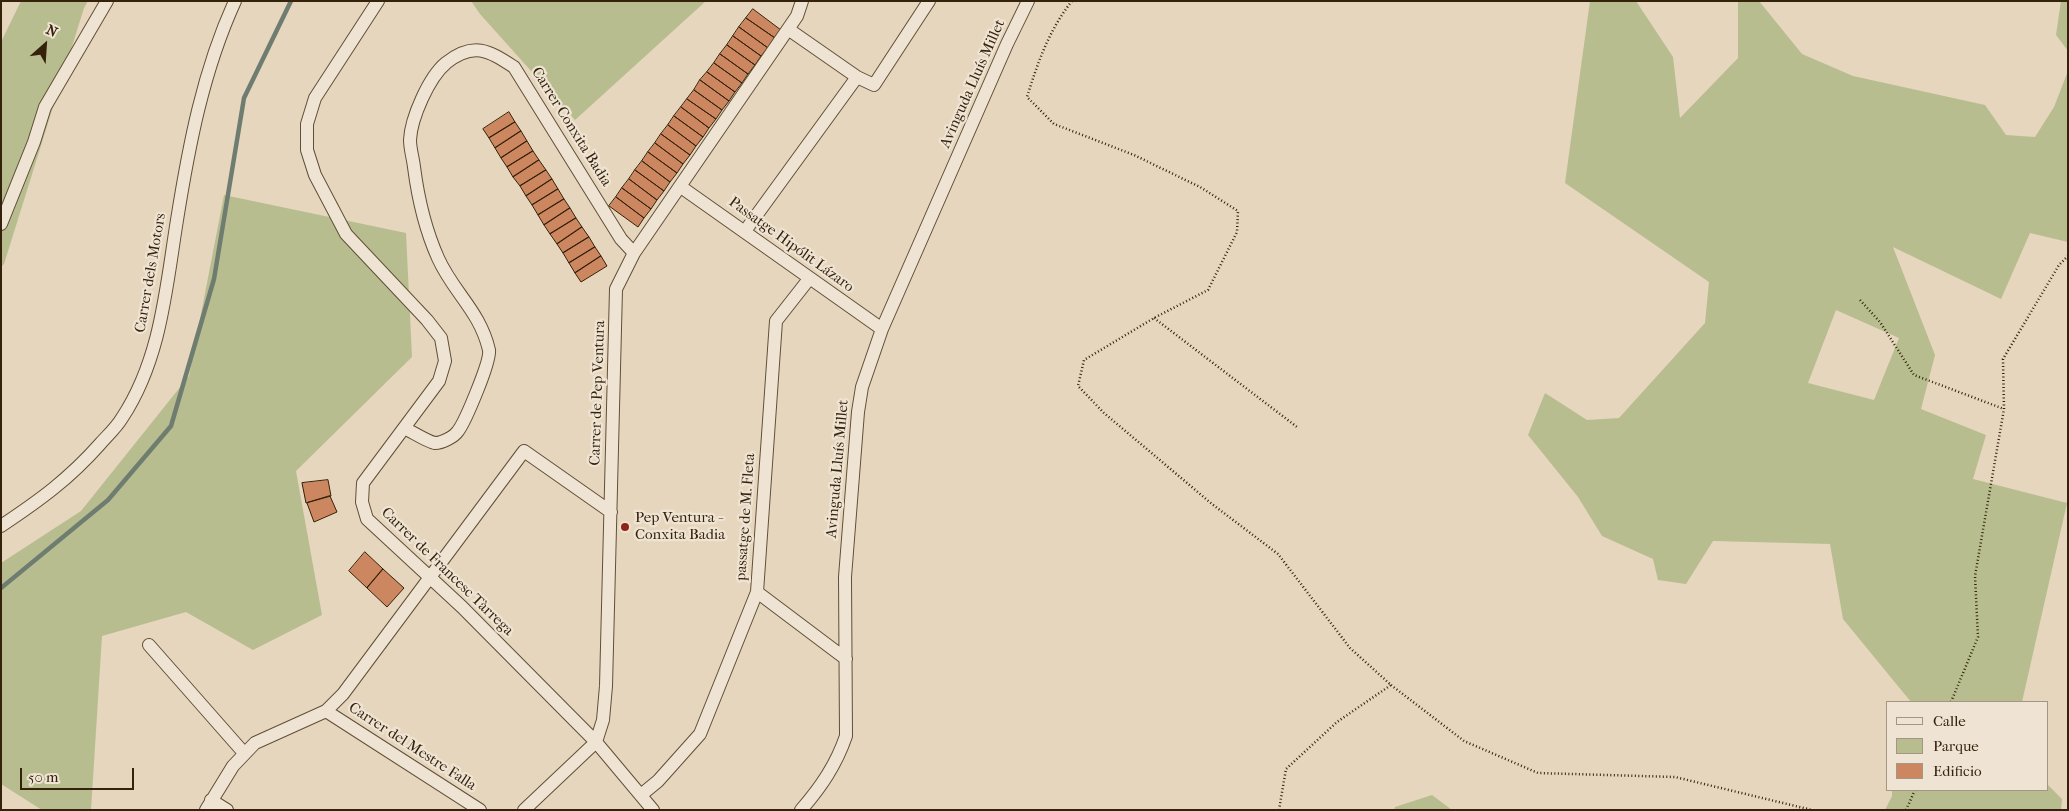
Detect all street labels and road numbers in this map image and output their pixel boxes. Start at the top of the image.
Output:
street label: Avinguda Lluís Millet [937,17,1009,151]
street label: Carrer Conxita Badia [527,64,615,190]
street label: Passatge Hipólit Lázaro [725,194,857,296]
street label: Carrer dels Motors [132,212,170,334]
street label: Carrer de Pep Ventura [586,320,610,466]
street label: Avinguda Lluís Millet [823,399,853,539]
street label: passatge de M. Fleta [733,453,759,581]
street label: Carrer de Francesc Tàrrega [377,504,517,640]
street label: Carrer del Mestre Falla [345,699,479,795]

